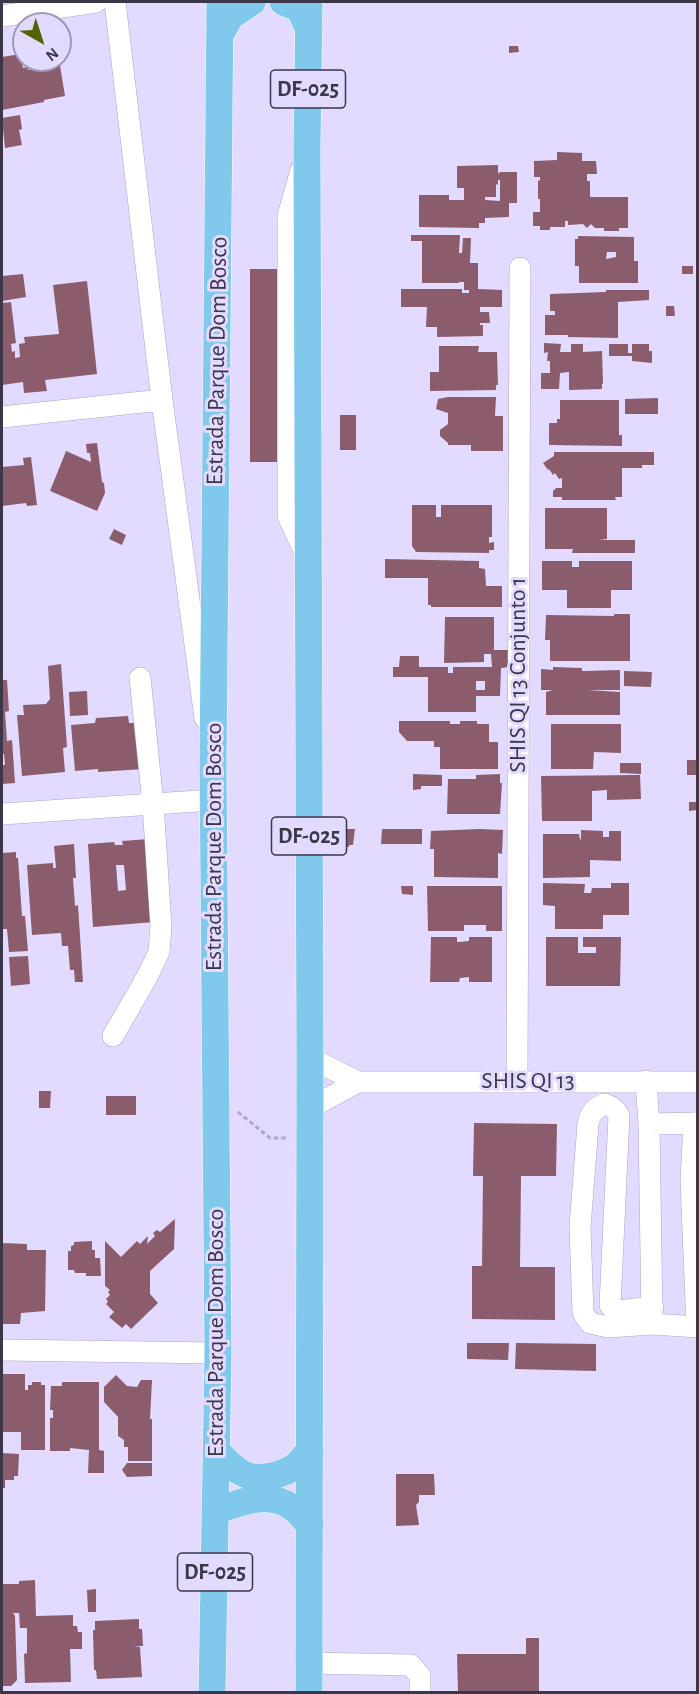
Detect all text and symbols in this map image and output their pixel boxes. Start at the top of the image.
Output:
north arrow [12,12,72,72]
text: N [43,45,61,64]
road number: DF-025 [270,70,346,108]
street label: Estrada Parque Dom Bosco [200,236,234,486]
street label: SHIS QI 13 Conjunto 1 [504,577,532,773]
street label: Estrada Parque Dom Bosco [200,723,228,971]
road number: DF-025 [272,817,346,855]
street label: SHIS QI 13 [481,1067,575,1095]
street label: Estrada Parque Dom Bosco [202,1209,230,1457]
road number: DF-025 [178,1553,252,1591]

